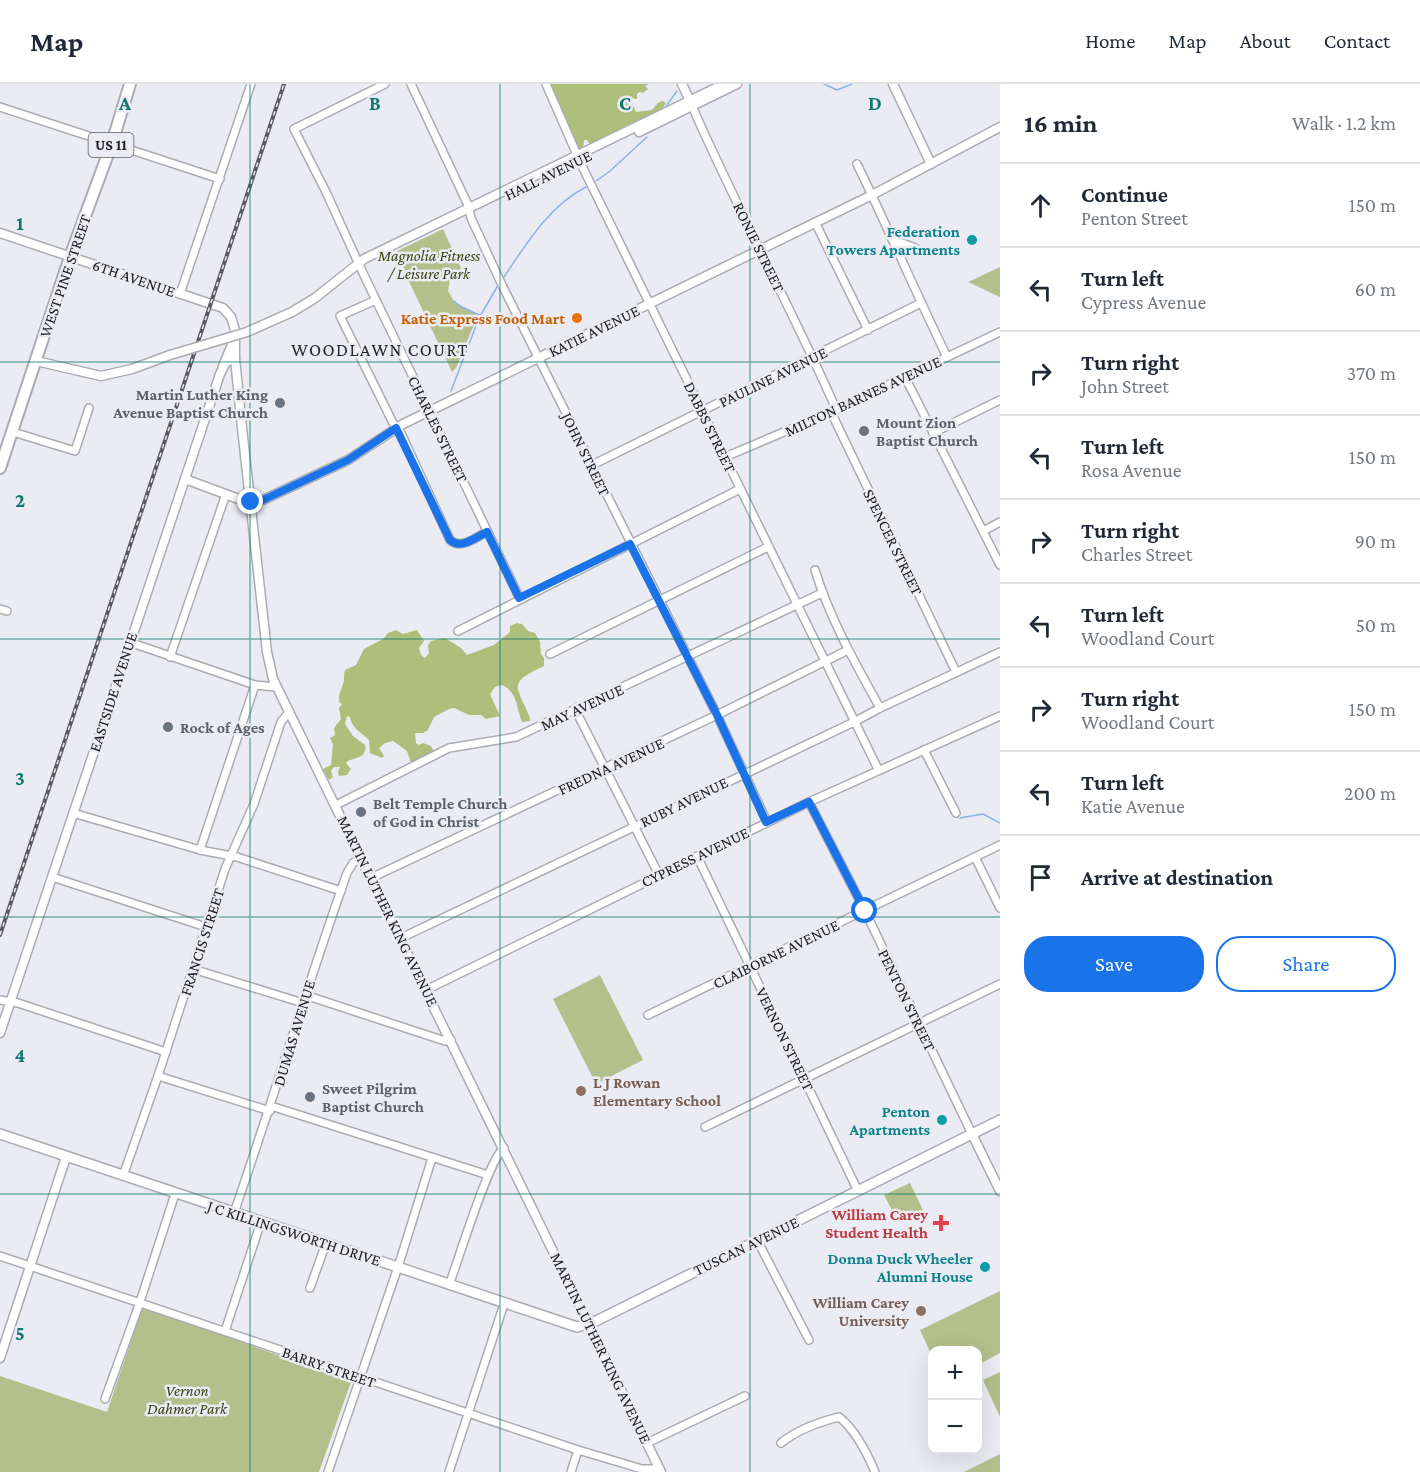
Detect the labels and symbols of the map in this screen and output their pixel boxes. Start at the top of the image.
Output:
text: A [118,92,132,114]
text: B [369,92,381,114]
text: C [619,92,631,114]
text: D [868,92,882,114]
road number: US 11 [88,133,134,157]
street label: HALL AVENUE [502,146,595,203]
street label: RONIE STREET [730,199,788,295]
text: 1 [16,212,24,234]
street label: WEST PINE STREET [36,212,94,340]
place label: Federation Towers Apartments [827,223,960,258]
marker: Federation Towers Apartments [965,233,979,247]
park label: Magnolia Fitness / Leisure Park [377,247,480,282]
street label: 6TH AVENUE [90,256,178,300]
street label: KATIE AVENUE [546,302,642,360]
place label: Katie Express Food Mart [401,310,565,327]
marker: Katie Express Food Mart [570,311,584,325]
district label: WOODLAWN COURT [291,340,469,360]
street label: PAULINE AVENUE [716,343,830,411]
street label: MILTON BARNES AVENUE [782,352,944,440]
street label: CHARLES STREET [405,373,471,485]
street label: DABBS STREET [681,379,739,475]
place label: Martin Luther King Avenue Baptist Church [112,386,268,421]
marker: Martin Luther King Avenue Baptist Church [273,396,287,410]
street label: JOHN STREET [557,408,614,499]
place label: Mount Zion Baptist Church [876,414,978,449]
marker: Mount Zion Baptist Church [857,424,871,438]
street label: SPENCER STREET [860,486,926,598]
route end [237,488,263,514]
text: 2 [15,489,25,511]
street label: EASTSIDE AVENUE [86,630,140,754]
street label: MAY AVENUE [538,680,626,734]
place label: Rock of Ages [180,719,265,736]
marker: Rock of Ages [161,720,175,734]
street label: FREDNA AVENUE [555,734,667,798]
text: 3 [15,767,25,789]
street label: RUBY AVENUE [637,773,731,831]
place label: Belt Temple Church of God in Christ [373,795,508,830]
marker: Belt Temple Church of God in Christ [354,805,368,819]
street label: MARTIN LUTHER KING AVENUE [334,813,442,1009]
street label: CYPRESS AVENUE [638,823,752,890]
street label: FRANCIS STREET [177,886,227,998]
route start [851,897,877,923]
street label: CLAIBORNE AVENUE [710,916,842,992]
street label: PENTON STREET [875,946,939,1054]
street label: DUMAS AVENUE [270,978,318,1088]
street label: VERNON STREET [753,985,817,1094]
text: 4 [15,1044,26,1066]
place label: L J Rowan Elementary School [593,1074,721,1109]
place label: Sweet Pilgrim Baptist Church [322,1080,424,1115]
marker: L J Rowan Elementary School [574,1084,588,1098]
marker: Sweet Pilgrim Baptist Church [303,1090,317,1104]
place label: Penton Apartments [848,1103,930,1138]
marker: Penton Apartments [935,1113,949,1127]
street label: J C KILLINGSWORTH DRIVE [203,1196,383,1270]
place label: William Carey Student Health [825,1206,928,1241]
street label: TUSCAN AVENUE [691,1213,802,1279]
marker: William Carey Student Health [932,1214,950,1232]
street label: MARTIN LUTHER KING AVENUE [547,1250,655,1446]
place label: Donna Duck Wheeler Alumni House [828,1250,974,1285]
marker: Donna Duck Wheeler Alumni House [978,1260,992,1274]
place label: William Carey University [812,1294,909,1329]
marker: William Carey University [914,1304,928,1318]
text: 5 [15,1322,25,1344]
street label: BARRY STREET [280,1343,378,1391]
park label: Vernon Dahmer Park [147,1382,228,1417]

